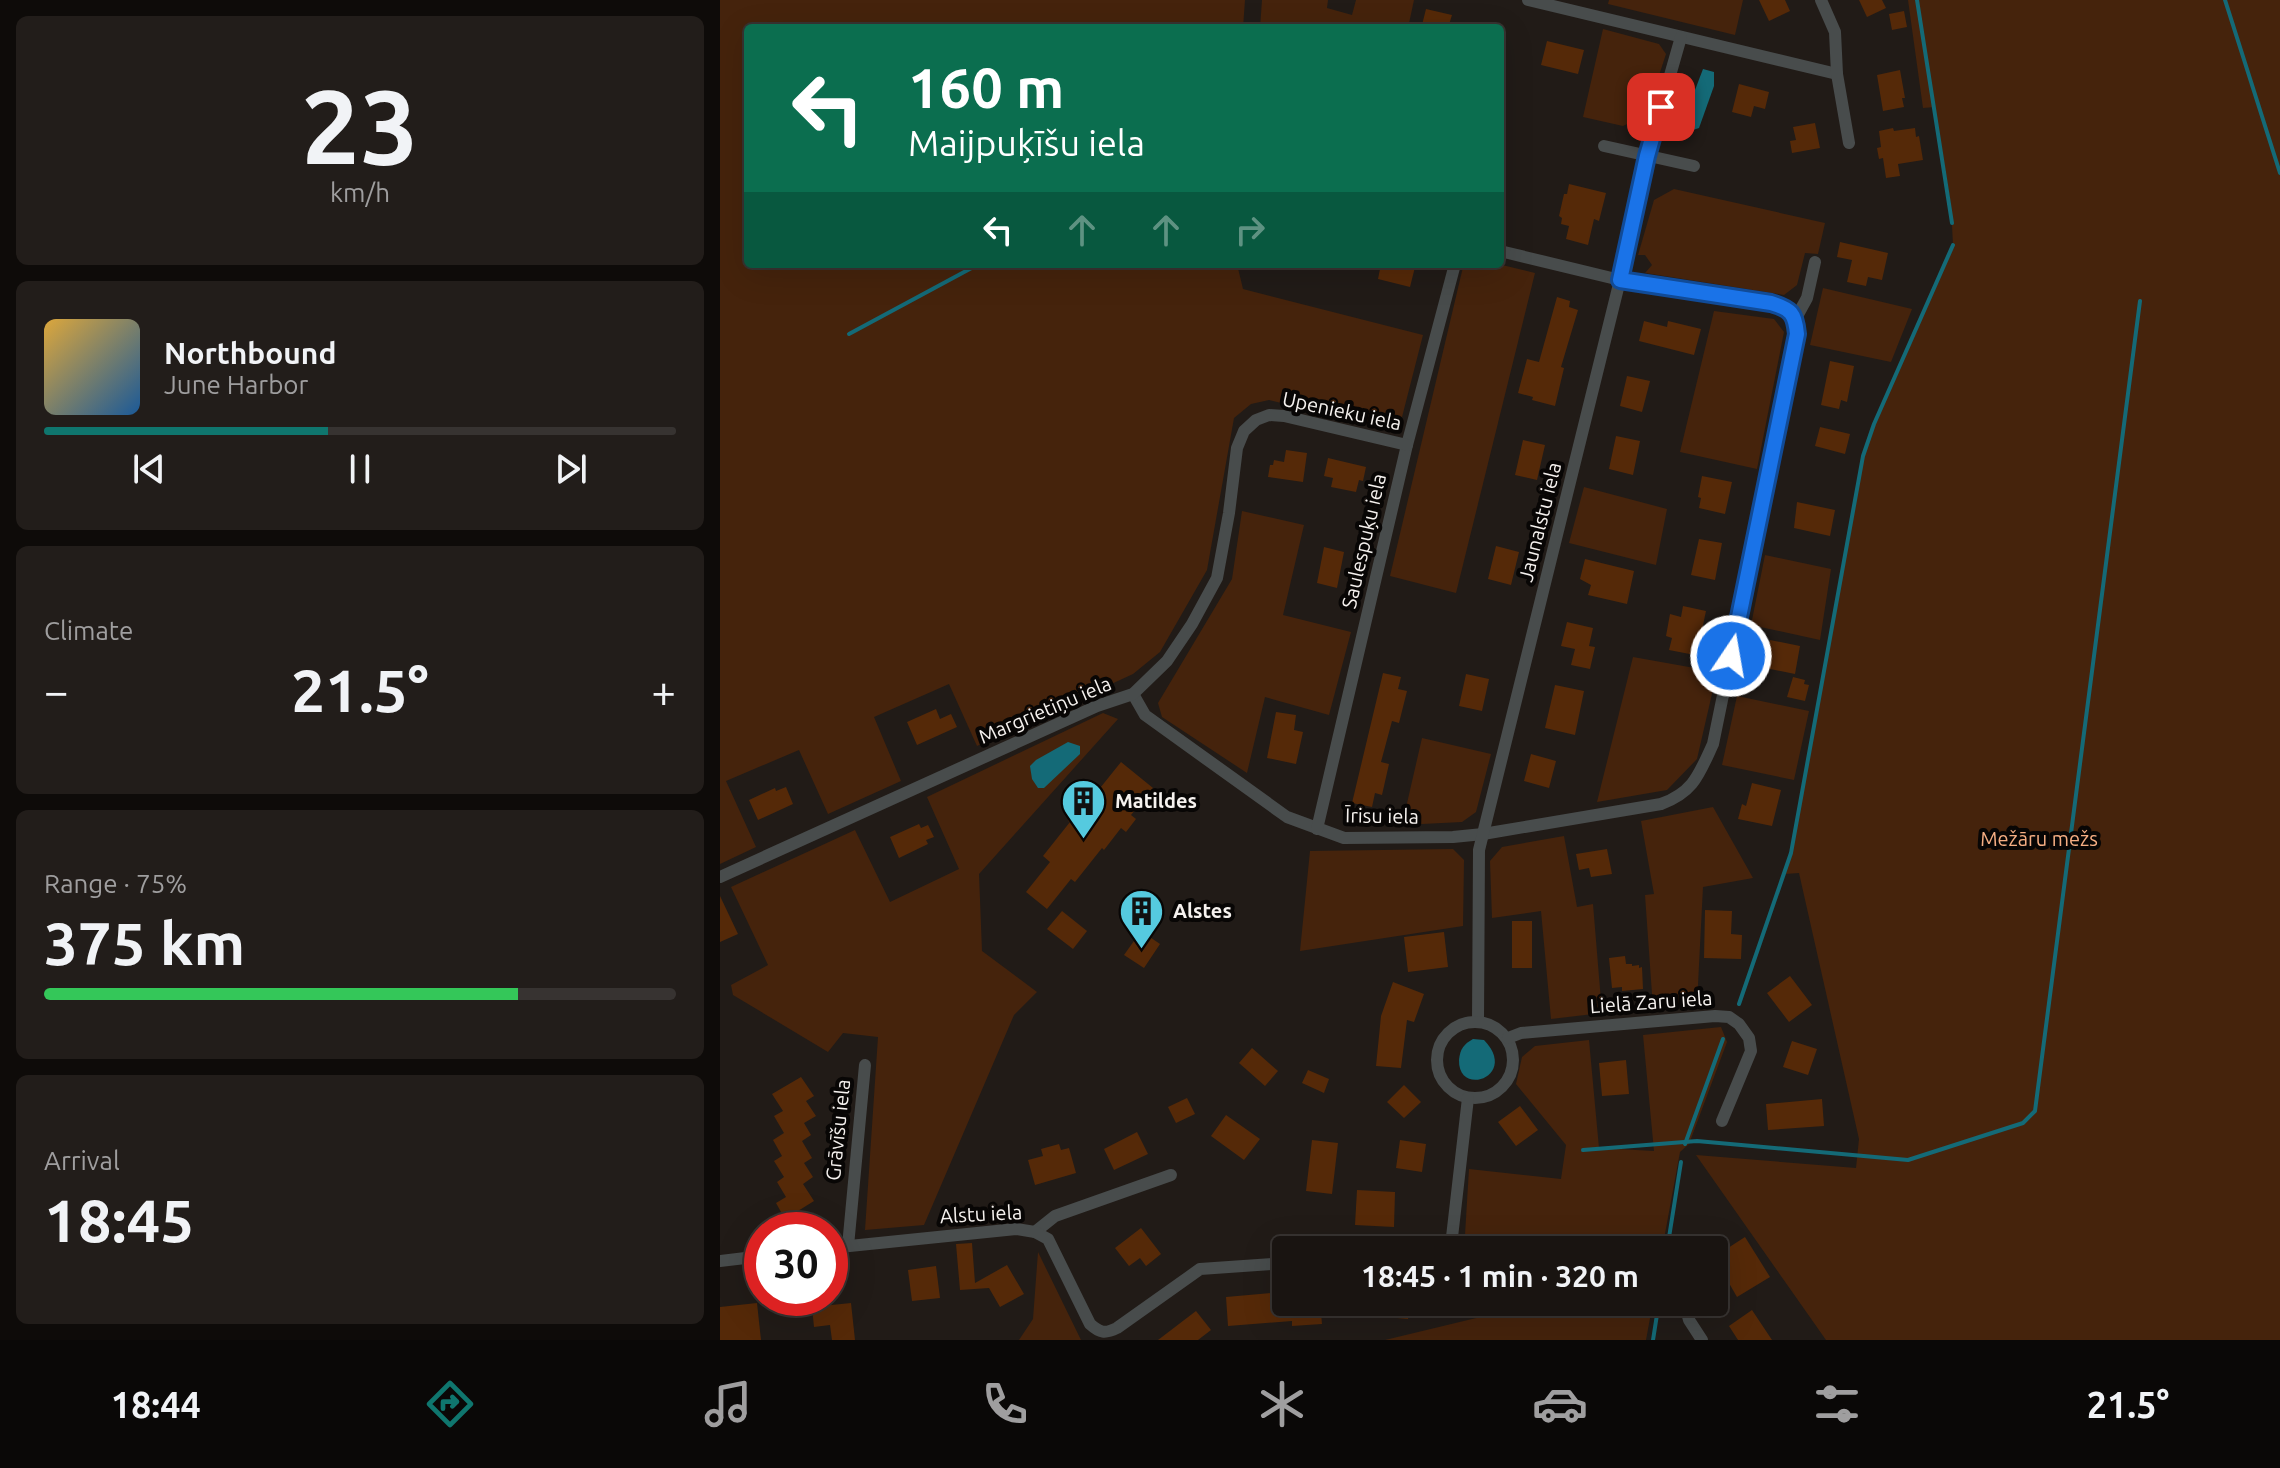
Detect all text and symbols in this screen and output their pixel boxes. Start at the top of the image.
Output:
icon: left [776,56,880,160]
text: 160 m [908,56,1064,119]
text: 23 [301,67,419,184]
pin [1627,73,1695,141]
icon: arrive [1639,85,1683,129]
text: Maijpuķīšu iela [908,122,1145,163]
text: km/h [330,178,390,207]
icon: left [976,208,1020,252]
icon: ahead [1060,208,1104,252]
icon: ahead [1144,208,1188,252]
icon: right [1228,208,1272,252]
text: Northbound [164,336,336,370]
text: June Harbor [164,370,308,399]
street label: Upenieku iela [1280,387,1404,434]
icon: previous [127,447,171,491]
icon: pause [338,447,382,491]
icon: next [549,447,593,491]
street label: Jaunalstu iela [1514,460,1565,584]
street label: Saulespuķu iela [1337,471,1390,611]
position arrow [1689,614,1773,698]
text: Climate [44,616,133,645]
text: 21.5° [291,656,429,723]
text: − [44,666,69,715]
text: + [651,666,676,715]
street label: Margrietiņu iela [975,671,1115,748]
building icon: Matildes [1060,777,1108,840]
place label: Matildes [1115,789,1197,812]
street label: Īrisu iela [1344,803,1419,828]
park label: Mežāru mežs [1980,827,2098,850]
text: Range · 75% [44,869,187,898]
building icon: Alstes [1118,887,1166,950]
place label: Alstes [1173,899,1232,922]
text: 375 km [44,909,245,976]
street label: Lielā Zaru iela [1589,986,1713,1017]
street label: Grāvīšu iela [821,1078,854,1182]
text: Arrival [44,1146,120,1175]
text: 18:45 [44,1186,194,1253]
street label: Alstu iela [939,1200,1023,1227]
speed limit sign: 30 [744,1212,848,1316]
text: 18:45 · 1 min · 320 m [1361,1259,1639,1293]
icon: directions [422,1376,478,1432]
icon: music [700,1376,756,1432]
icon: phone [977,1376,1033,1432]
icon: climate [1254,1376,1310,1432]
icon: car [1532,1376,1588,1432]
icon: filters [1809,1376,1865,1432]
text: 18:44 [111,1384,201,1425]
text: 21.5° [2087,1384,2169,1425]

